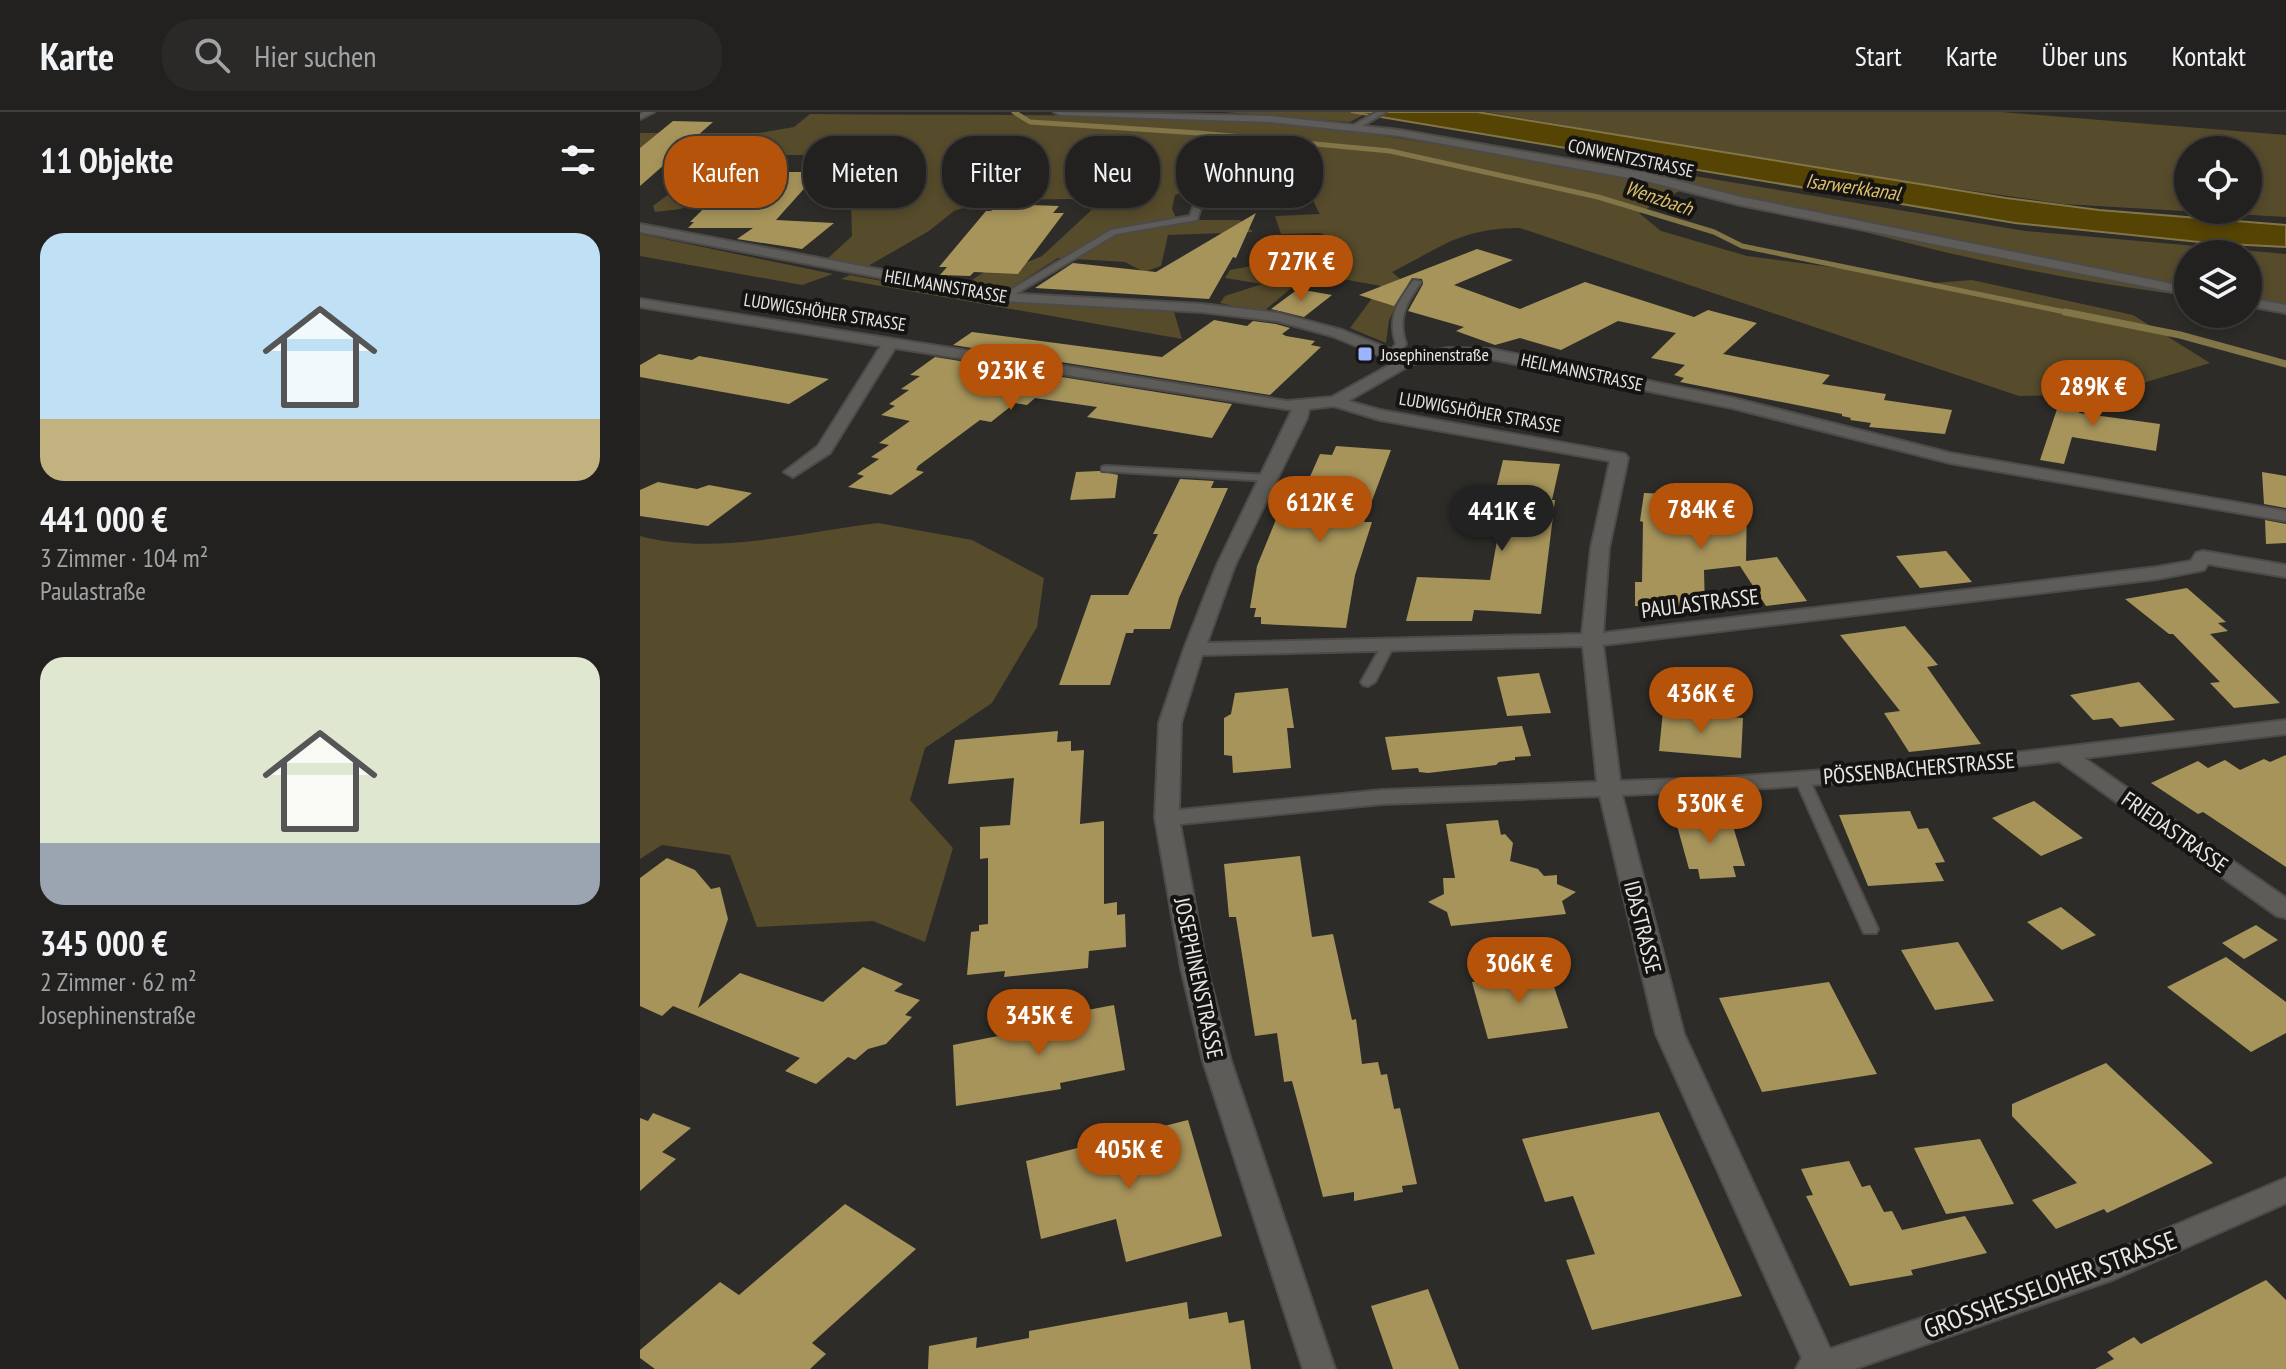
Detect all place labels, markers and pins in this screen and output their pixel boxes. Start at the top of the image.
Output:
pin: 727K € [1236,235,1366,303]
place label: Josephinenstraße [1380,343,1489,366]
pin: 923K € [946,344,1076,412]
marker: Josephinenstraße [1356,345,1374,363]
pin: 289K € [2028,360,2158,428]
pin: 612K € [1255,476,1385,544]
pin: 784K € [1636,483,1766,551]
pin: 441K € [1437,485,1567,553]
pin: 436K € [1636,667,1766,735]
pin: 530K € [1645,777,1775,845]
pin: 306K € [1454,937,1584,1005]
pin: 345K € [974,989,1104,1057]
pin: 405K € [1064,1123,1194,1191]

